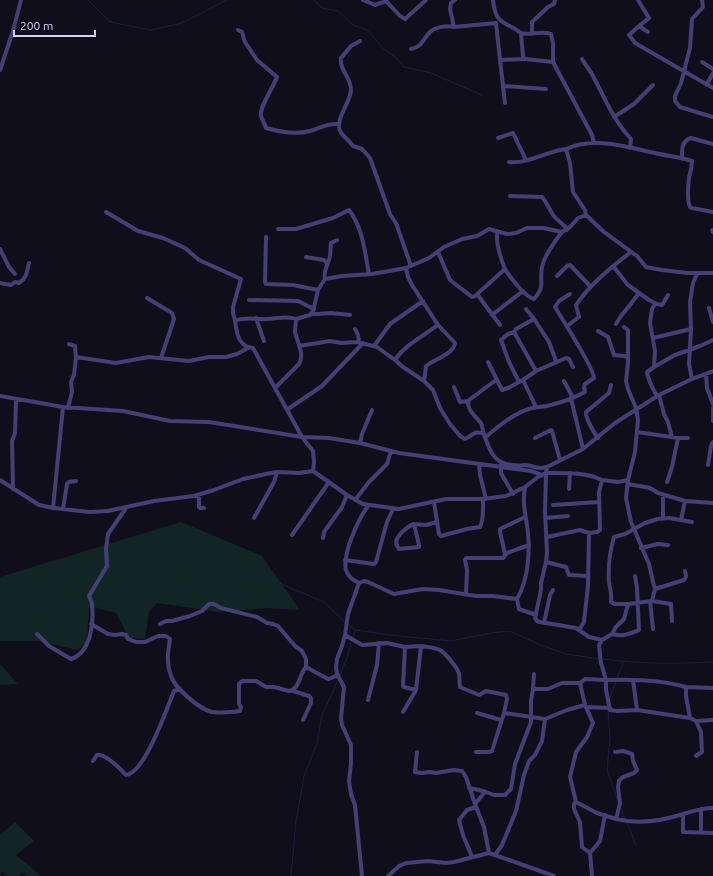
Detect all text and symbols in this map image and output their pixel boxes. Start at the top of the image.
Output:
scale bar [14,12,95,38]
text: 200 m [20,19,53,32]

